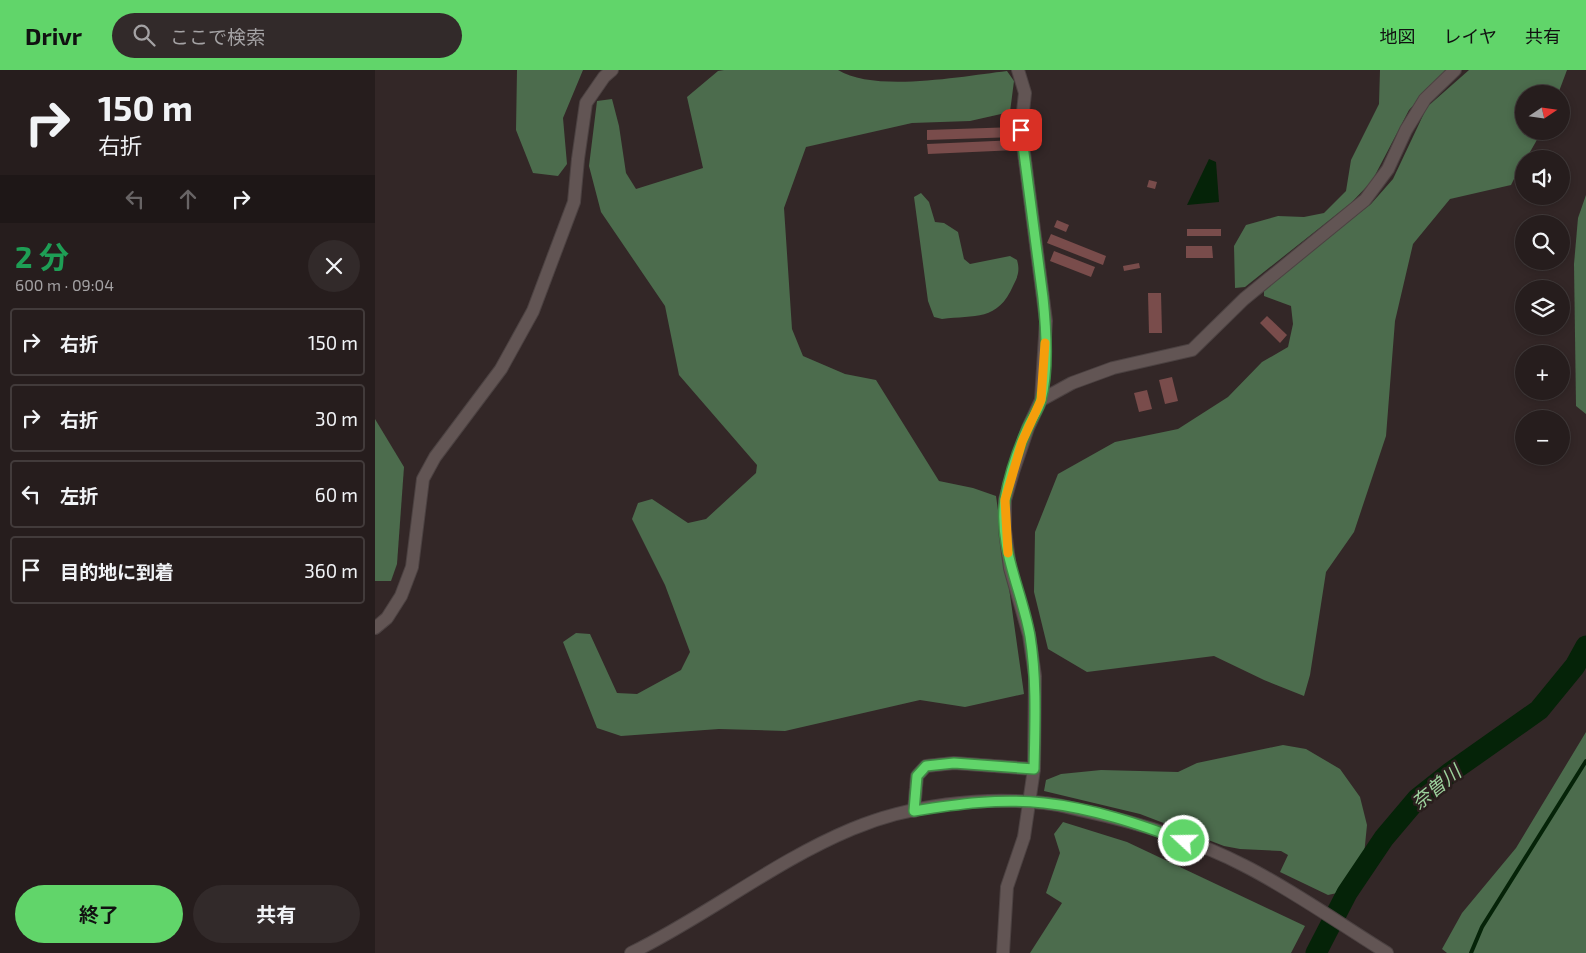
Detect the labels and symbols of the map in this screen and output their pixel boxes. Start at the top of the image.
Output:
north arrow [1515,85,1570,140]
pin [1000,109,1042,151]
water label: 奈曽川 [1406,758,1467,813]
position arrow [1157,814,1209,866]

